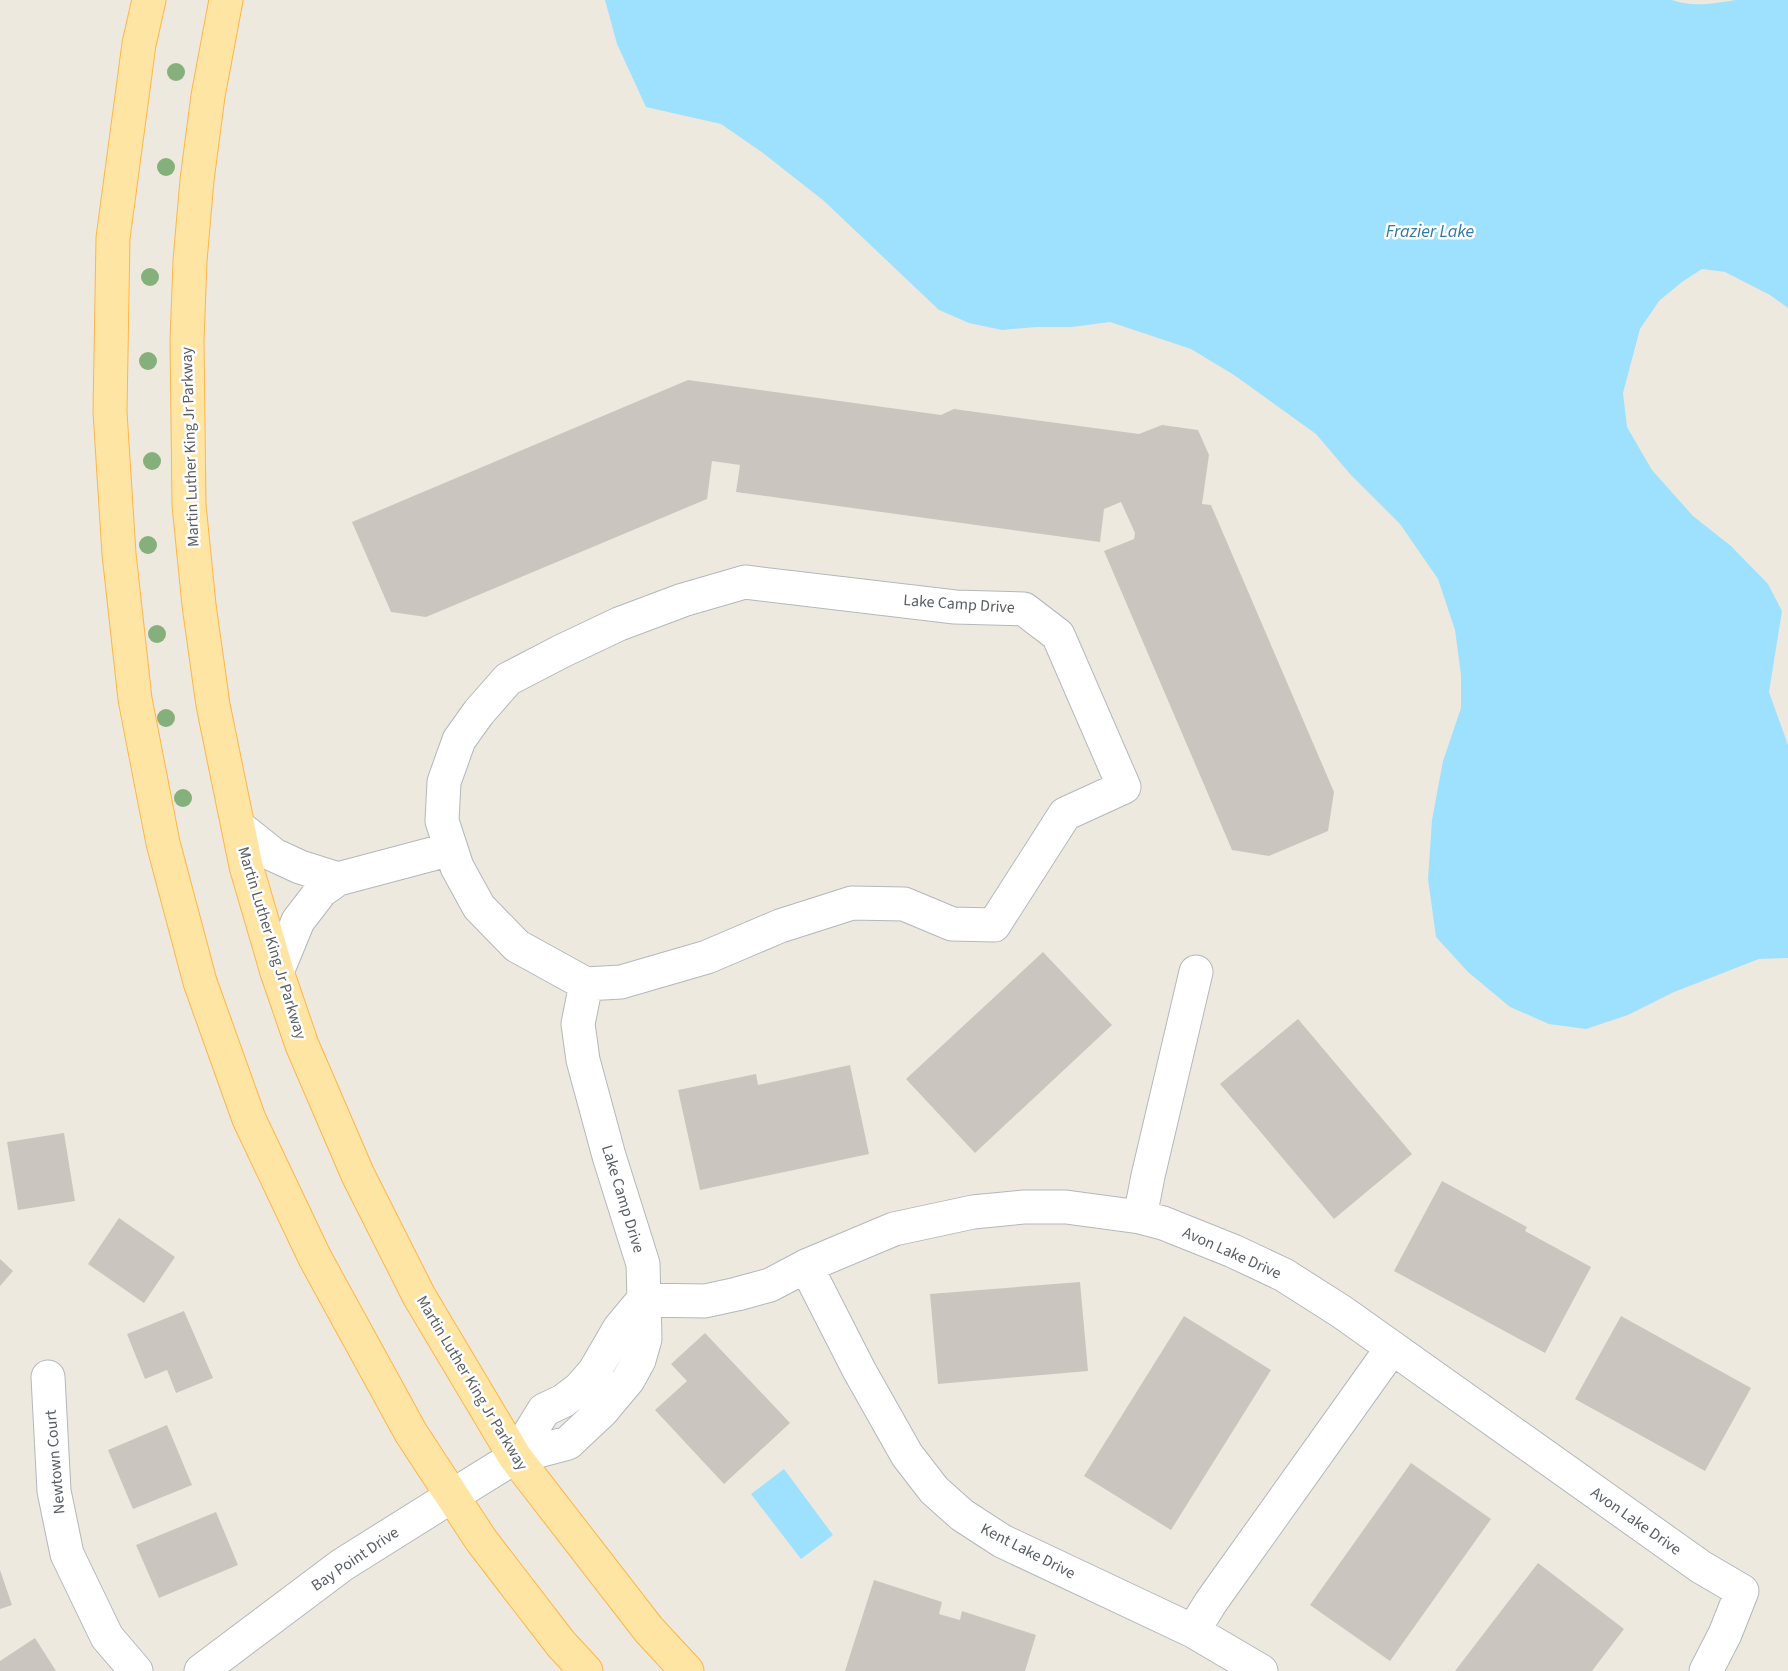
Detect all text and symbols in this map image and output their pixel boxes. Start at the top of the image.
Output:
water label: Frazier Lake [1386,219,1475,244]
street label: Martin Luther King Jr Parkway [175,346,204,547]
street label: Lake Camp Drive [902,589,1016,619]
street label: Martin Luther King Jr Parkway [232,844,312,1042]
street label: Lake Camp Drive [596,1142,650,1256]
street label: Avon Lake Drive [1179,1221,1285,1285]
street label: Martin Luther King Jr Parkway [411,1292,533,1475]
street label: Newtown Court [39,1408,71,1515]
street label: Avon Lake Drive [1586,1482,1686,1560]
street label: Kent Lake Drive [977,1518,1079,1584]
street label: Bay Point Drive [307,1521,403,1596]

